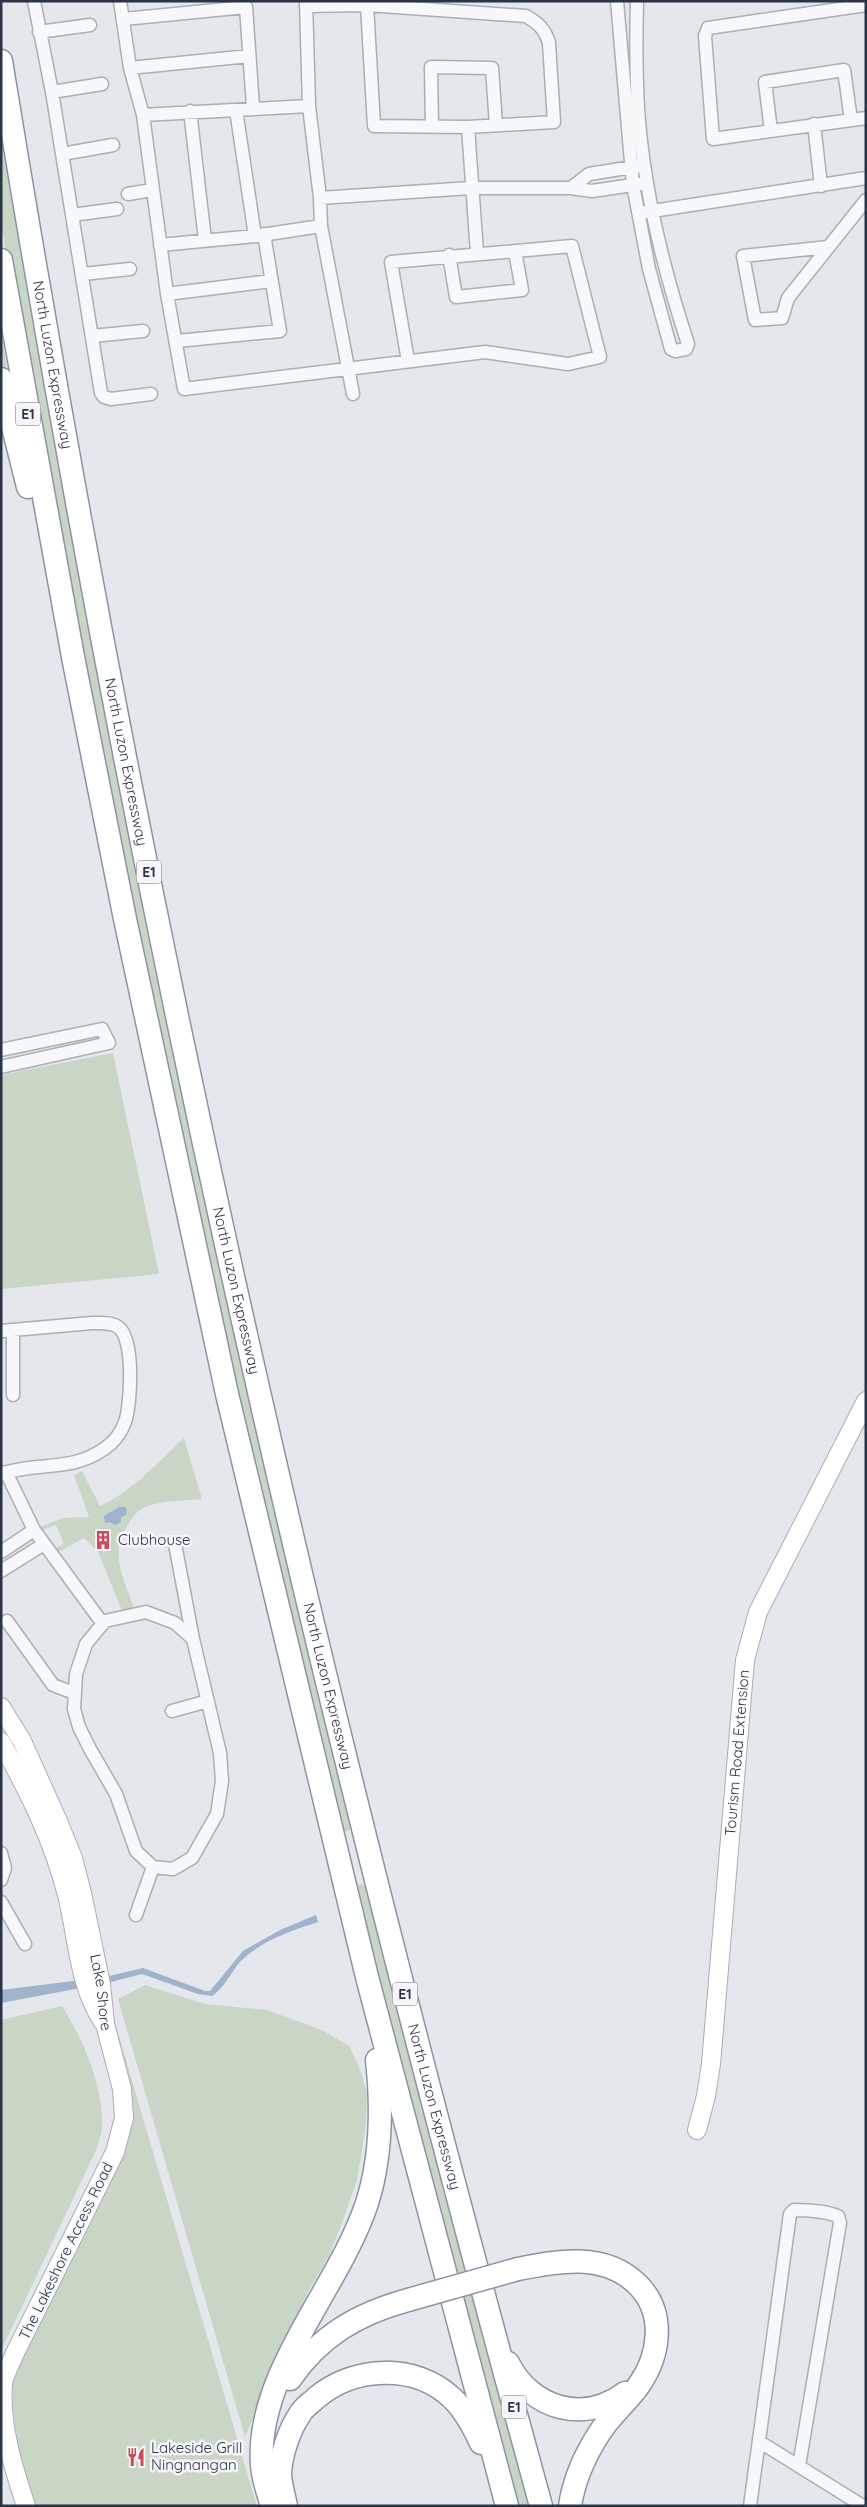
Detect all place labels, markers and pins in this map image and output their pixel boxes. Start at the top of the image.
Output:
building icon: Clubhouse [92,1529,114,1551]
place label: Clubhouse [118,1530,190,1549]
place label: Lakeside Grill Ningnangan [151,2438,242,2474]
restaurant icon: Lakeside Grill Ningnangan [125,2446,147,2468]

